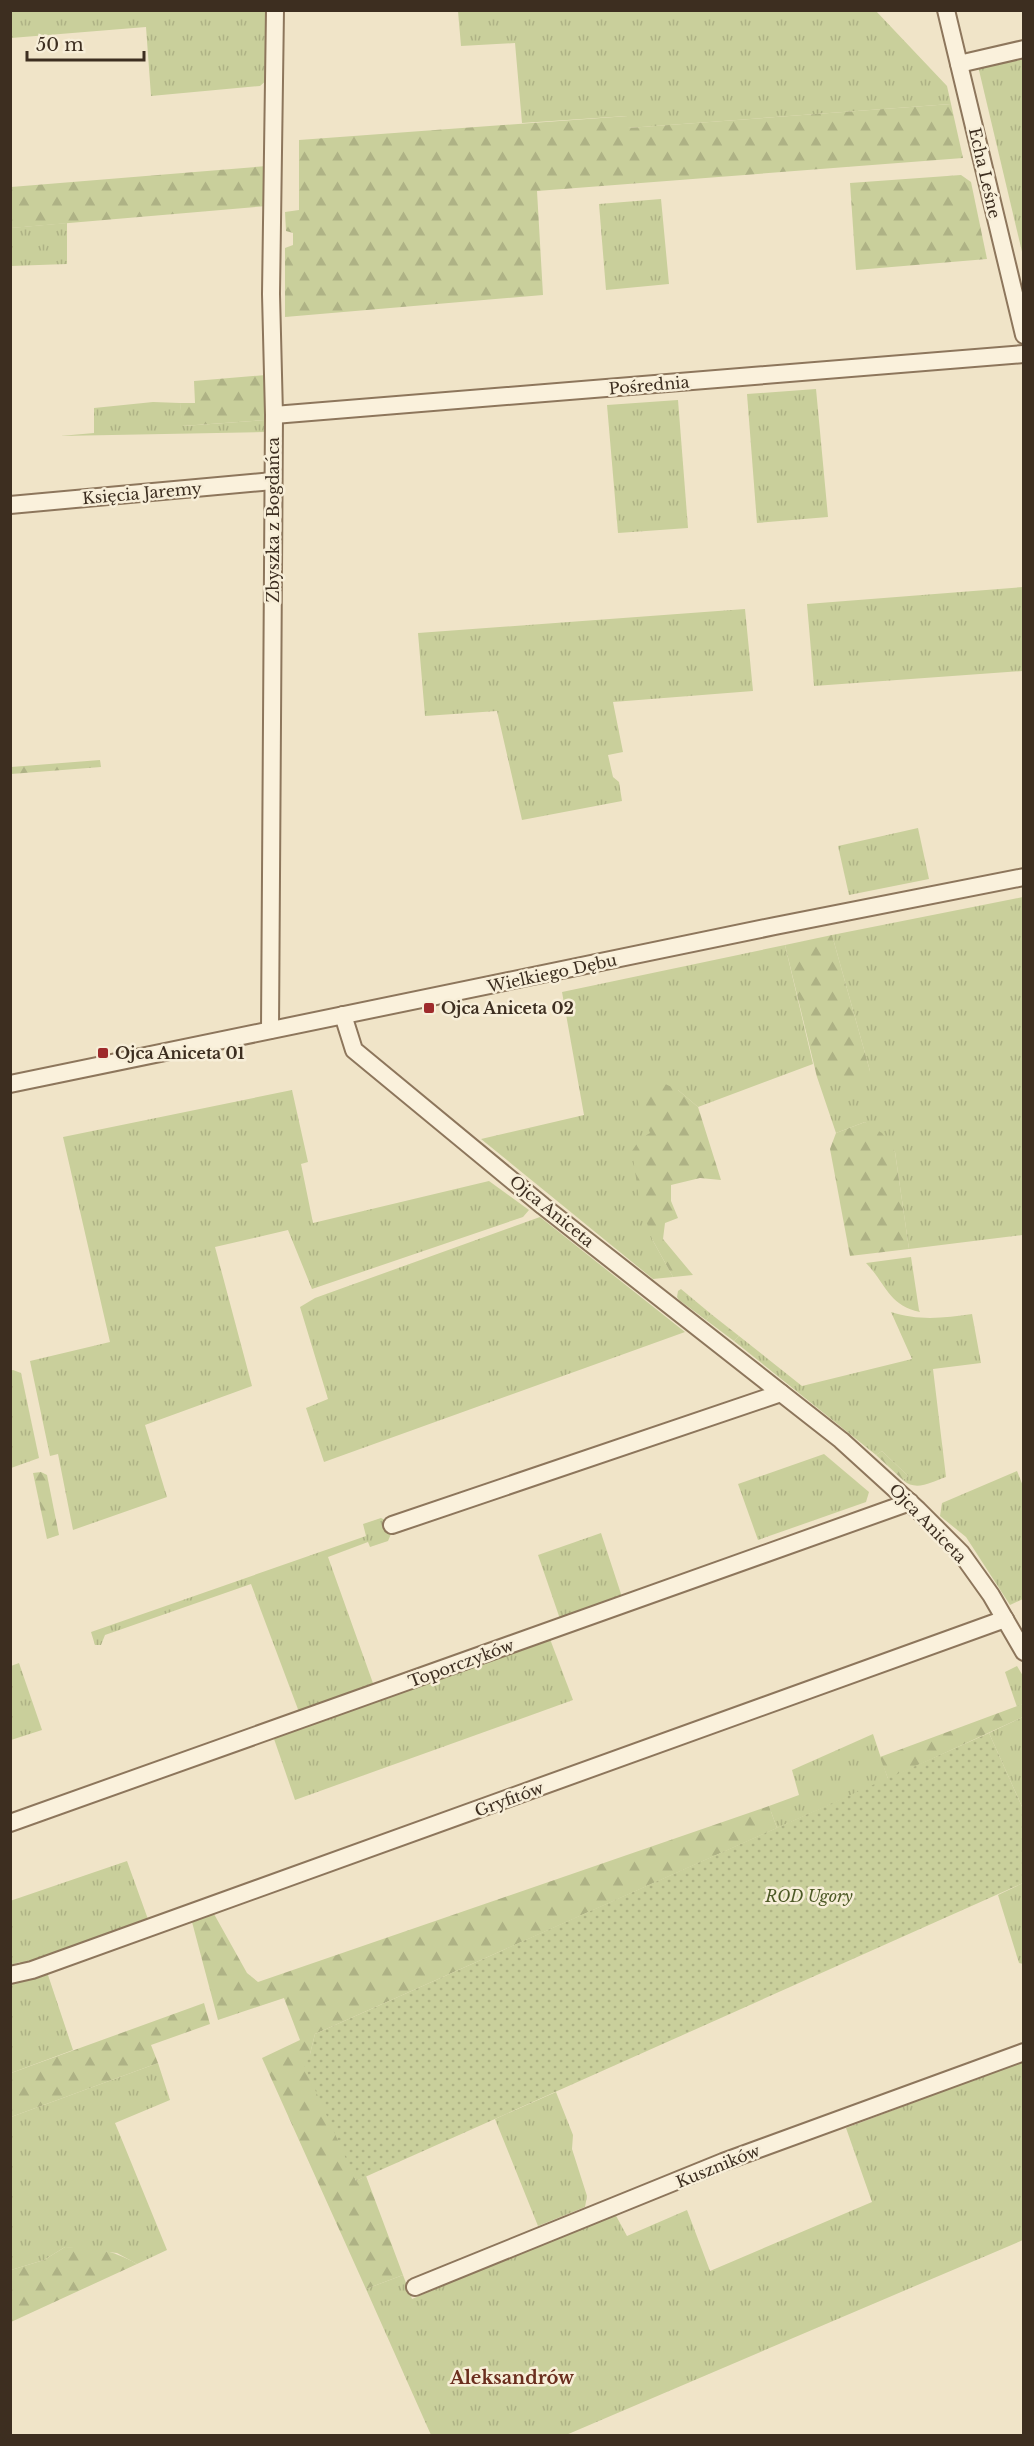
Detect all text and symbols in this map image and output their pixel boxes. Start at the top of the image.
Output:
scale bar [27,24,144,62]
text: 50 m [36,34,84,56]
street label: Echa Leśne [965,126,1005,220]
street label: Pośrednia [608,371,690,398]
street label: Zbyszka z Bogdańca [263,437,283,603]
street label: Księcia Jaremy [81,478,203,508]
street label: Wielkiego Dębu [484,949,619,997]
place label: Ojca Aniceta 02 [441,998,574,1018]
marker: Ojca Aniceta 02 [422,1001,436,1015]
place label: Ojca Aniceta 01 [115,1043,245,1063]
marker: Ojca Aniceta 01 [96,1046,110,1060]
street label: Ojca Aniceta [506,1171,598,1251]
street label: Ojca Aniceta [885,1479,971,1567]
street label: Toporczyków [405,1635,517,1691]
street label: Gryfitów [472,1777,547,1821]
park label: ROD Ugory [764,1886,853,1906]
street label: Kuszników [673,2140,763,2192]
district label: Aleksandrów [449,2367,575,2389]

